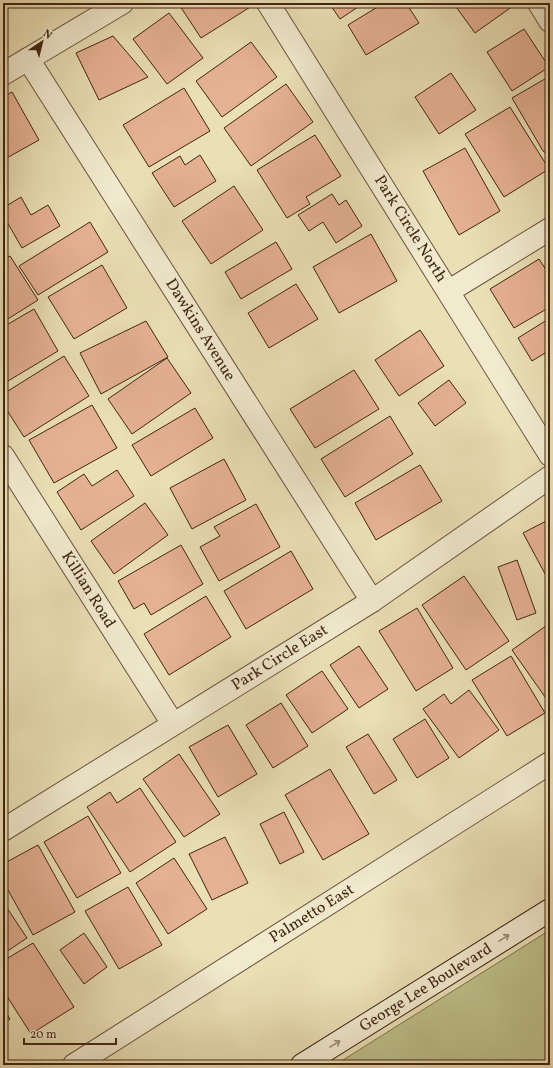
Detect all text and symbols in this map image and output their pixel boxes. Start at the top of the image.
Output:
north arrow [22,22,62,62]
text: N [39,27,54,43]
street label: Park Circle North [368,171,452,287]
street label: Dawkins Avenue [160,275,240,385]
street label: Killian Road [56,547,120,633]
street label: Park Circle East [227,619,333,697]
street label: Palmetto East [265,879,359,949]
one-way arrow [499,934,510,943]
street label: George Lee Boulevard [355,938,497,1038]
scale bar [24,1020,116,1046]
text: 20 m [30,1027,57,1043]
one-way arrow [329,1040,341,1048]

